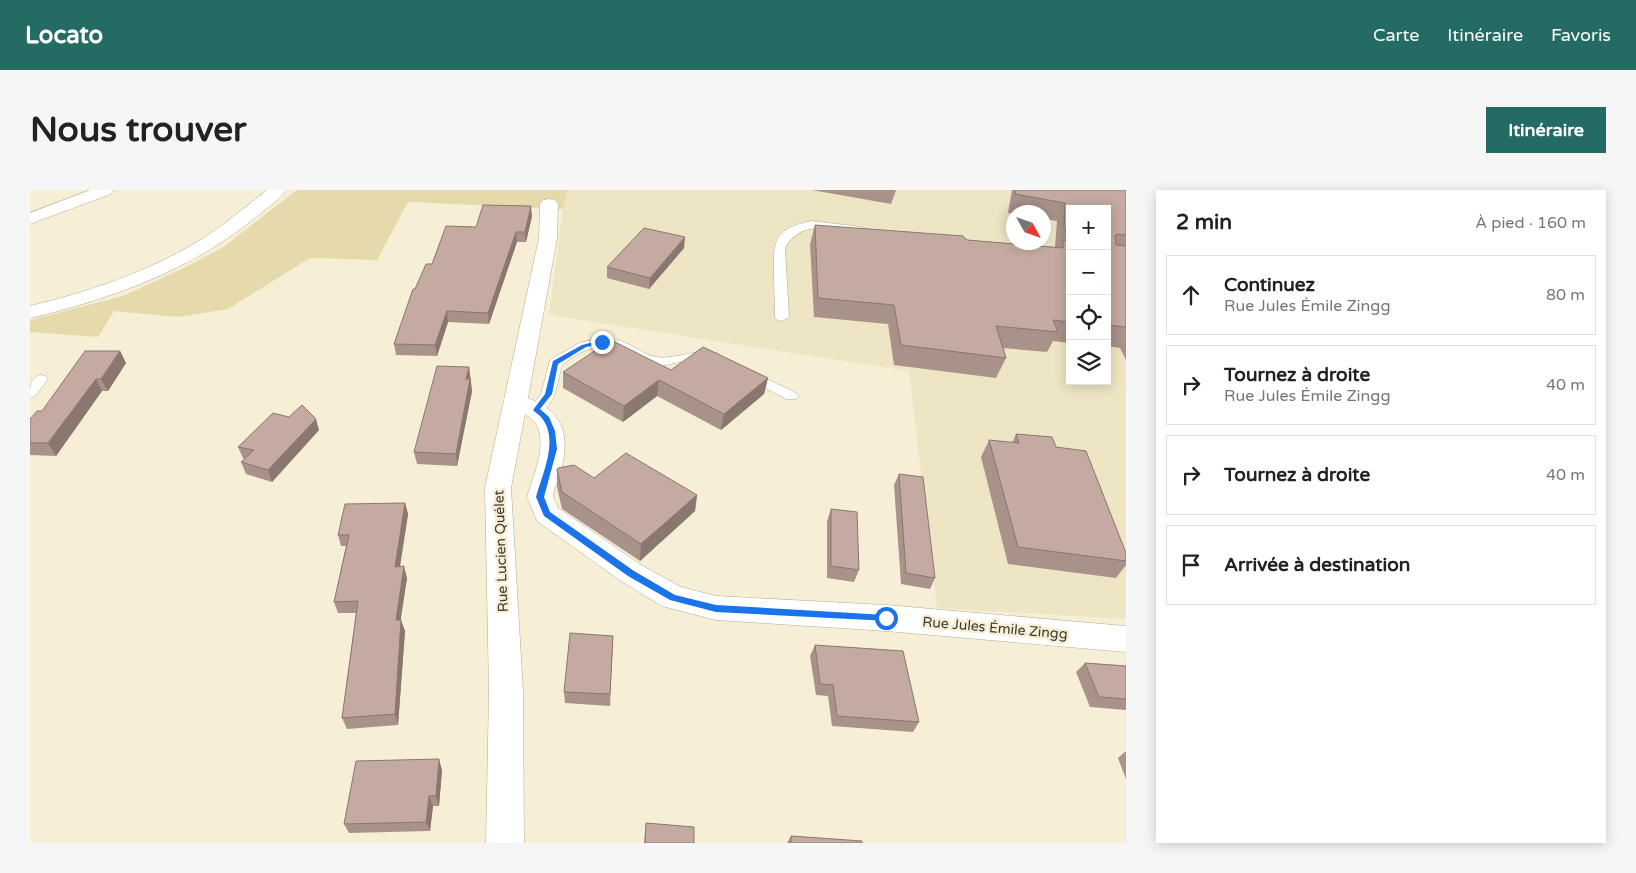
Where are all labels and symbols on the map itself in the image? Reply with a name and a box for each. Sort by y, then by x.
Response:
north arrow [1006,205,1051,250]
route end [591,331,614,354]
street label: Rue Lucien Quélet [490,489,512,612]
route start [875,607,898,630]
street label: Rue Jules Émile Zingg [922,613,1068,643]

